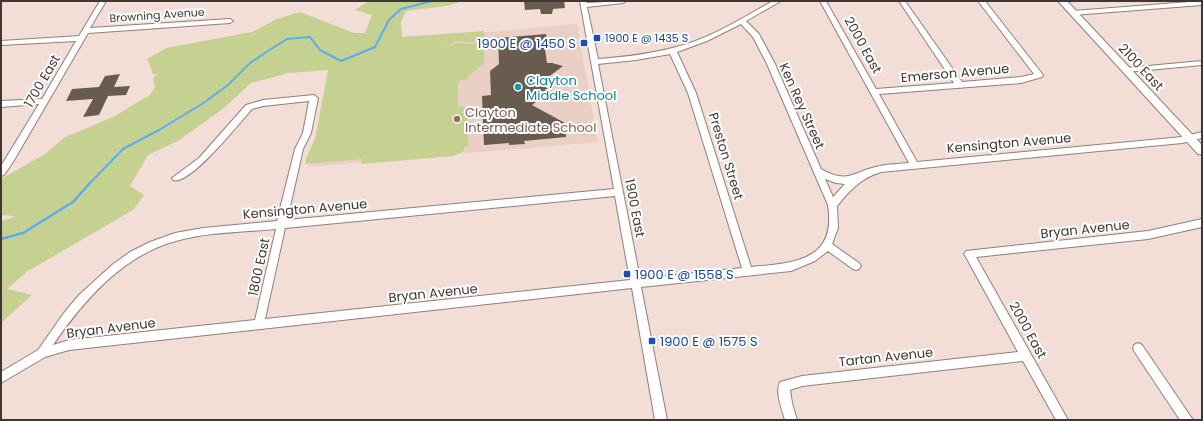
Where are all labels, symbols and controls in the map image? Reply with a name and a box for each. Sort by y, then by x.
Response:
street label: Browning Avenue [109,4,205,26]
street label: 2000 East [840,13,887,77]
place label: 1900 E @ 1435 S [605,30,688,46]
marker: 1900 E @ 1435 S [592,33,602,43]
place label: 1900 E @ 1450 S [477,34,576,53]
marker: 1900 E @ 1450 S [579,38,589,48]
street label: 2100 East [1114,39,1168,95]
street label: 1700 East [19,51,65,111]
street label: Emerson Avenue [900,59,1010,87]
street label: Ken Rey Street [775,60,830,152]
place label: Clayton Middle School [526,71,616,105]
marker: Clayton Middle School [513,82,523,92]
place label: Clayton Intermediate School [465,103,596,137]
street label: Preston Street [704,110,748,202]
marker: Clayton Intermediate School [452,114,462,124]
street label: Kensington Avenue [946,128,1072,158]
street label: 1900 East [620,177,650,239]
street label: Kensington Avenue [242,194,368,224]
street label: Bryan Avenue [1039,215,1131,243]
street label: 1800 East [244,236,274,298]
place label: 1900 E @ 1558 S [635,265,734,284]
marker: 1900 E @ 1558 S [622,269,632,279]
street label: Bryan Avenue [387,279,479,307]
street label: 2000 East [1005,298,1052,362]
street label: Bryan Avenue [65,313,157,343]
place label: 1900 E @ 1575 S [660,332,758,351]
marker: 1900 E @ 1575 S [647,336,657,346]
street label: Tartan Avenue [838,343,934,371]

